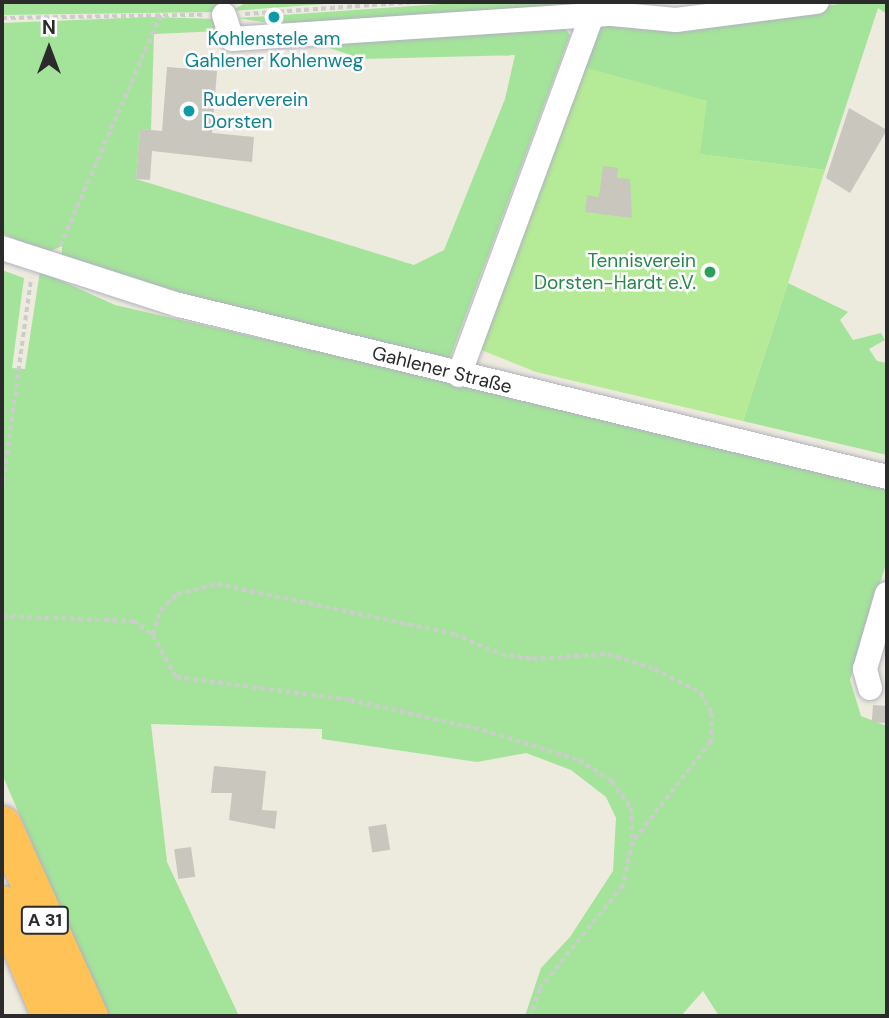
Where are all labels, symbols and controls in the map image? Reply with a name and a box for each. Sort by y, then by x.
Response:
marker: Kohlenstele am Gahlener Kohlenweg [266,9,282,25]
north arrow [14,14,84,84]
text: N [42,15,56,40]
place label: Kohlenstele am Gahlener Kohlenweg [185,28,363,72]
place label: Ruderverein Dorsten [203,89,308,133]
marker: Ruderverein Dorsten [181,103,197,119]
place label: Tennisverein Dorsten-Hardt e.V. [534,250,696,294]
marker: Tennisverein Dorsten-Hardt e.V. [702,264,718,280]
street label: Gahlener Straße [370,342,514,398]
road number: A 31 [20,905,70,934]

